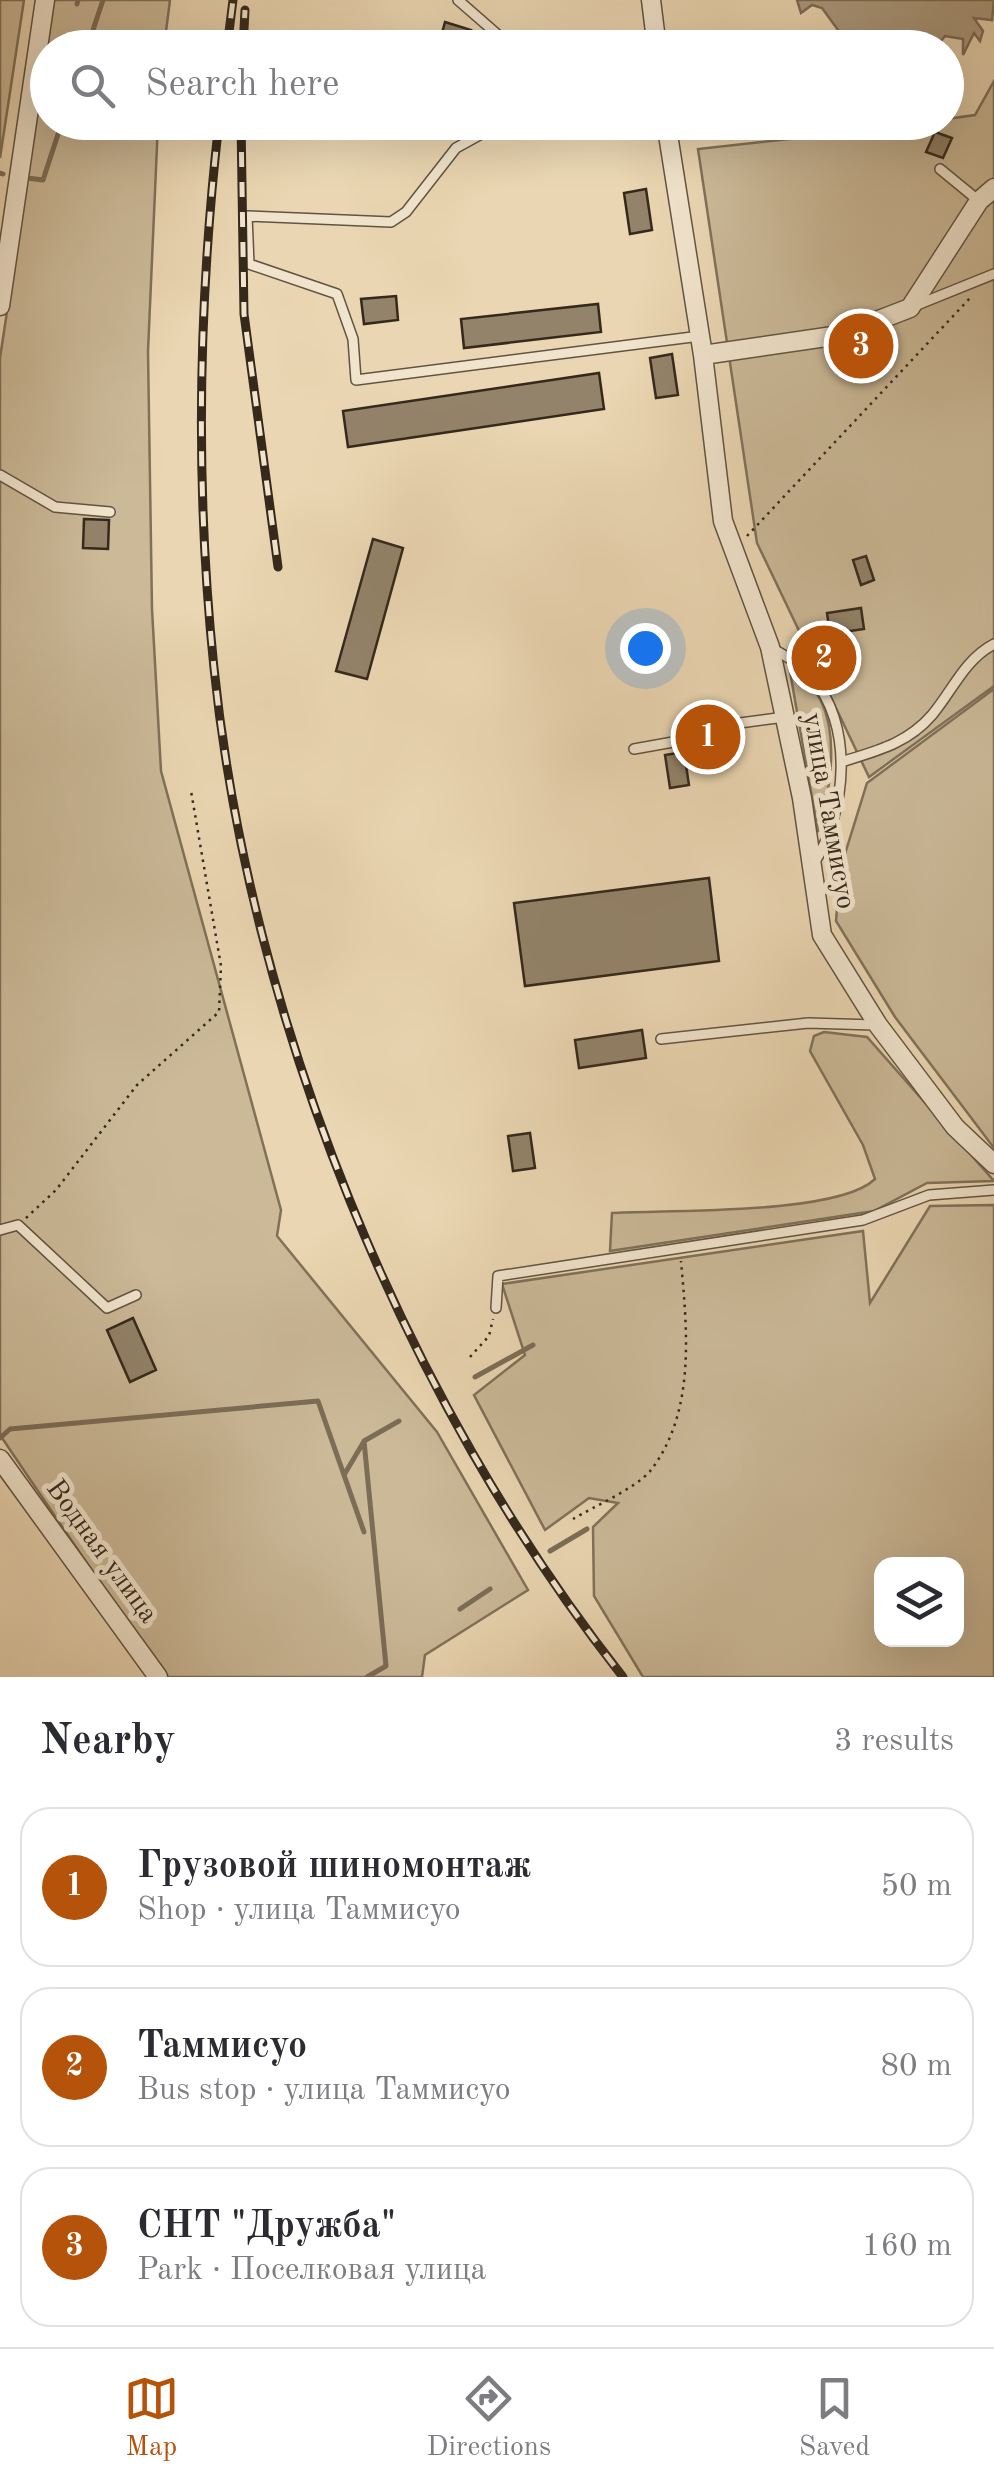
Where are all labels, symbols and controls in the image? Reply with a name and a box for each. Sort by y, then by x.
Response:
search box [30,30,964,140]
icon: search [65,58,120,113]
text: Search here [145,66,340,104]
pin: 3 [828,308,894,384]
pin: 2 [792,620,856,696]
your location [620,623,671,674]
pin: 1 [676,700,740,774]
street label: улица Таммисуо [797,711,859,911]
street label: Водная улица [40,1475,162,1629]
map controls [874,1557,964,1647]
button: layers [874,1557,964,1647]
text: Nearby [40,1721,176,1763]
text: 3 results [834,1726,954,1758]
text: Грузовой шиномонтаж [137,1848,531,1886]
text: 1 [65,1871,84,1903]
text: 50 m [881,1871,952,1903]
text: Shop · улица Таммисуо [137,1895,461,1927]
text: Таммисуо [137,2028,307,2066]
text: 2 [65,2051,84,2083]
text: 80 m [881,2051,952,2083]
text: Bus stop · улица Таммисуо [137,2075,511,2107]
text: СНТ "Дружба" [137,2208,396,2246]
text: 3 [65,2231,84,2263]
text: 160 m [862,2231,952,2263]
text: Park · Поселковая улица [137,2255,486,2287]
tab: Map [124,2371,179,2466]
tab: Directions [427,2371,551,2466]
tab: Saved [799,2371,870,2466]

